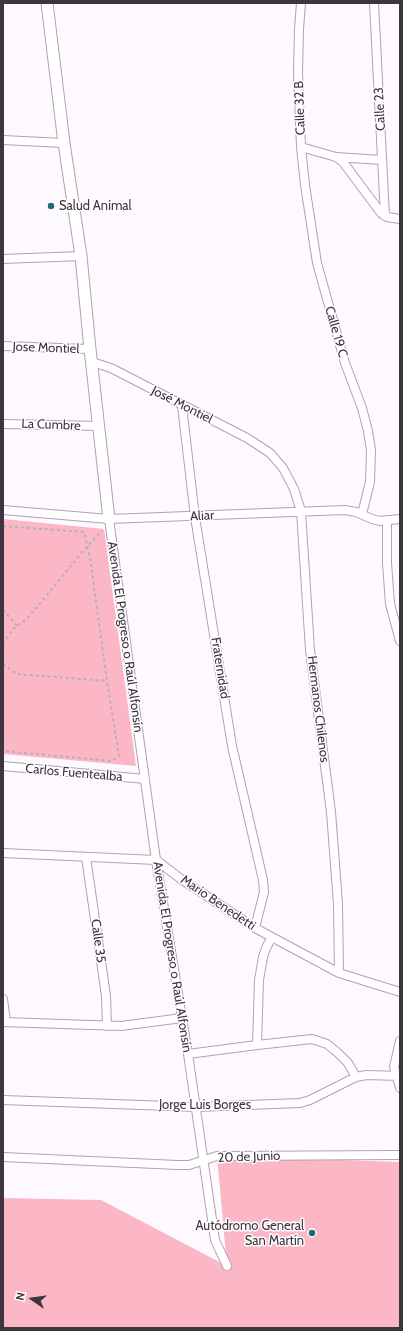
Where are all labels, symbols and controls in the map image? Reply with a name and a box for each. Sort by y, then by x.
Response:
street label: Calle 32 B [291,81,309,135]
street label: Calle 23 [371,87,389,131]
place label: Salud Animal [59,198,132,214]
marker: Salud Animal [46,201,56,211]
street label: Calle 19 C [321,305,351,359]
street label: Jose Montiel [12,339,80,357]
street label: José Montiel [149,383,215,427]
street label: La Cumbre [21,416,81,434]
street label: Aliar [190,508,214,524]
street label: Avenida El Progreso o Raúl Alfonsín [104,540,146,734]
street label: Fraternidad [207,636,233,700]
street label: Hermanos Chilenos [304,655,332,763]
street label: Carlos Fuentealba [25,761,123,785]
street label: Avenida El Progreso o Raúl Alfonsín [149,861,195,1053]
street label: Mario Benedetti [177,872,259,934]
street label: Calle 35 [87,918,109,964]
street label: Jorge Luis Borges [159,1097,251,1113]
street label: 20 de Junio [217,1148,281,1166]
place label: Autódromo General San Martín [196,1218,304,1249]
marker: Autódromo General San Martín [307,1228,317,1238]
north arrow [12,1279,52,1319]
text: N [13,1291,28,1302]

